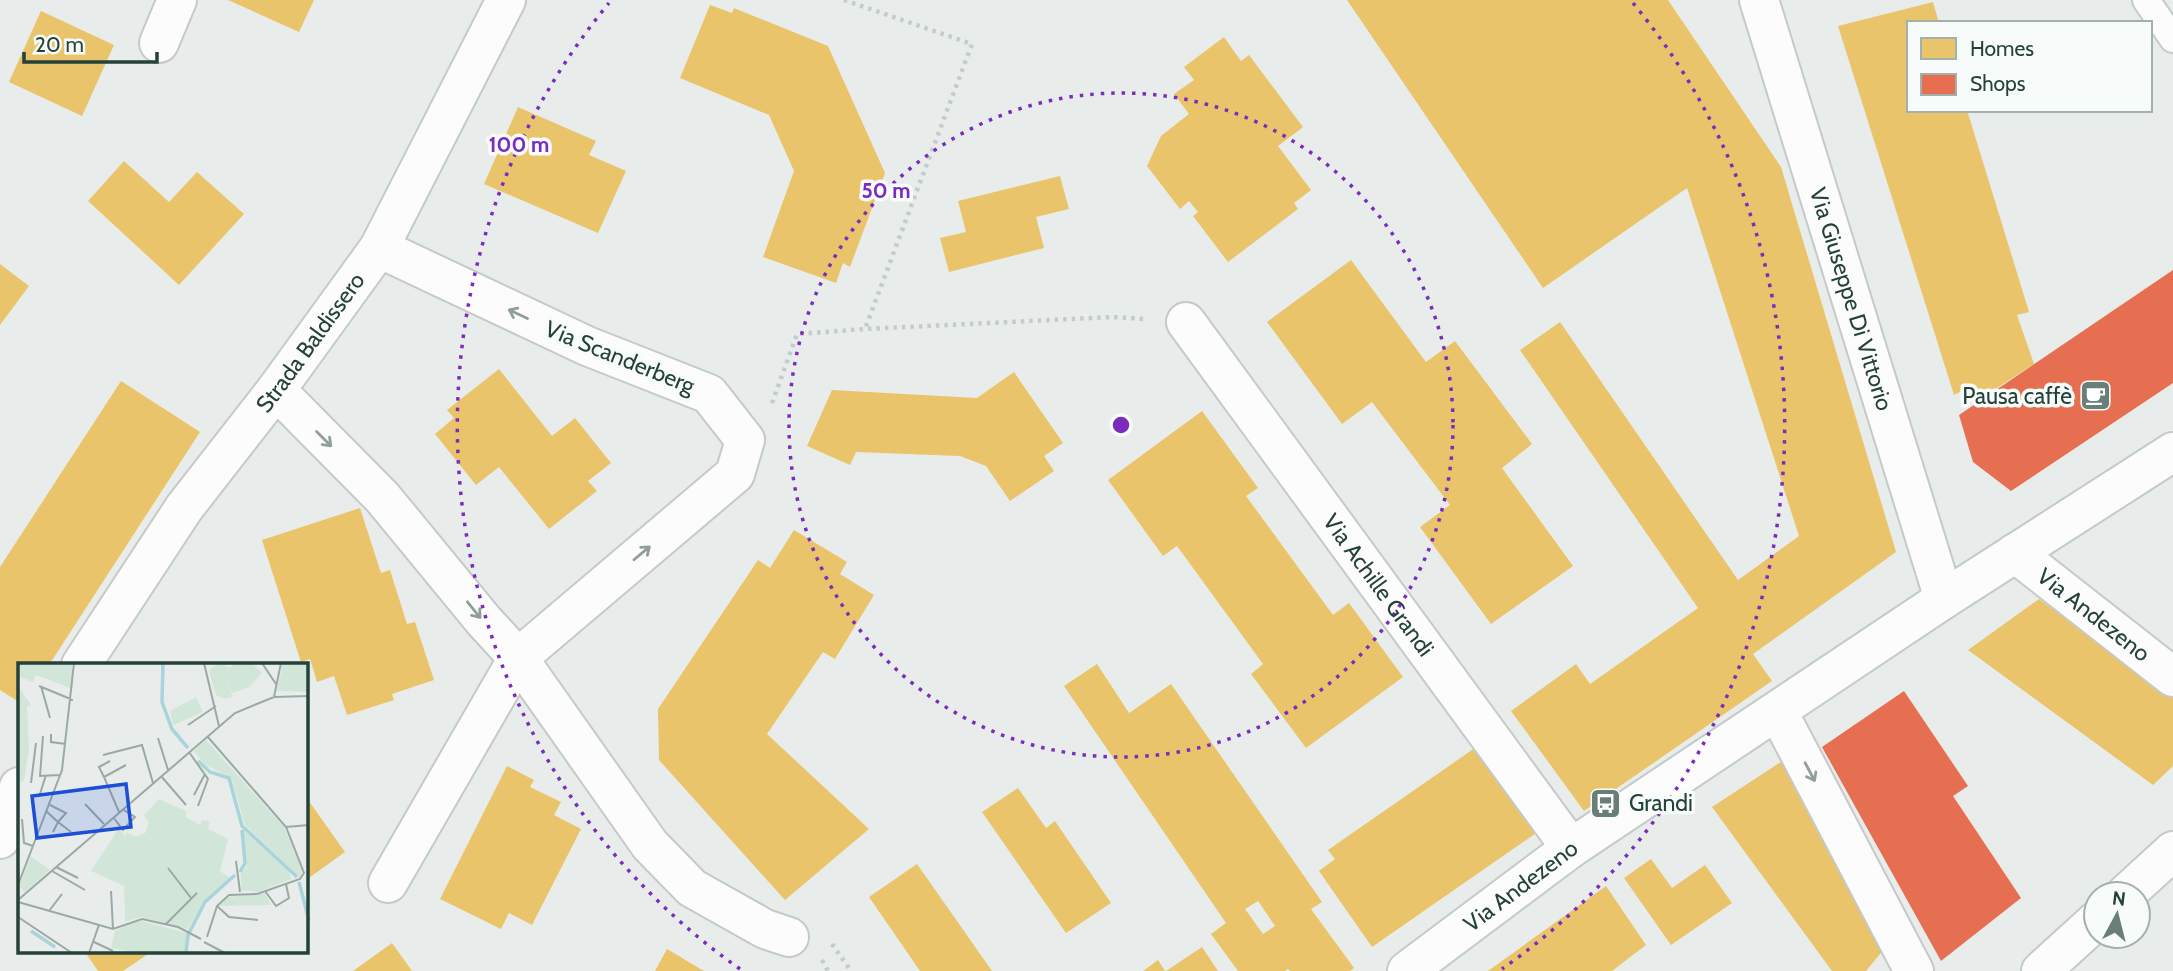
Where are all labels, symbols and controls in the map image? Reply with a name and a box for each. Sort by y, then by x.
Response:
scale bar [24,21,158,65]
legend [1907,21,2152,112]
text: 20 m [35,32,84,57]
text: Homes [1970,36,2034,61]
text: Shops [1970,71,2026,96]
text: 100 m [489,132,549,157]
text: 50 m [861,178,911,203]
street label: Via Giuseppe Di Vittorio [1804,184,1899,414]
street label: Strada Baldissero [250,267,371,418]
one-way arrow [508,306,529,320]
street label: Via Scanderberg [541,314,699,400]
cafe icon: Pausa caffè [2078,379,2112,413]
place label: Pausa caffè [1962,382,2072,410]
centre of rings [1109,413,1133,437]
one-way arrow [316,430,333,447]
street label: Via Achille Grandi [1317,508,1440,662]
one-way arrow [632,545,650,561]
street label: Via Andezeno [2032,562,2156,668]
one-way arrow [466,600,482,618]
inset map [18,663,308,954]
one-way arrow [1804,761,1817,782]
bus stop icon: Grandi [1589,786,1623,820]
place label: Grandi [1629,789,1693,817]
street label: Via Andezeno [1458,834,1583,938]
north arrow [2082,880,2152,950]
text: N [2111,886,2127,911]

